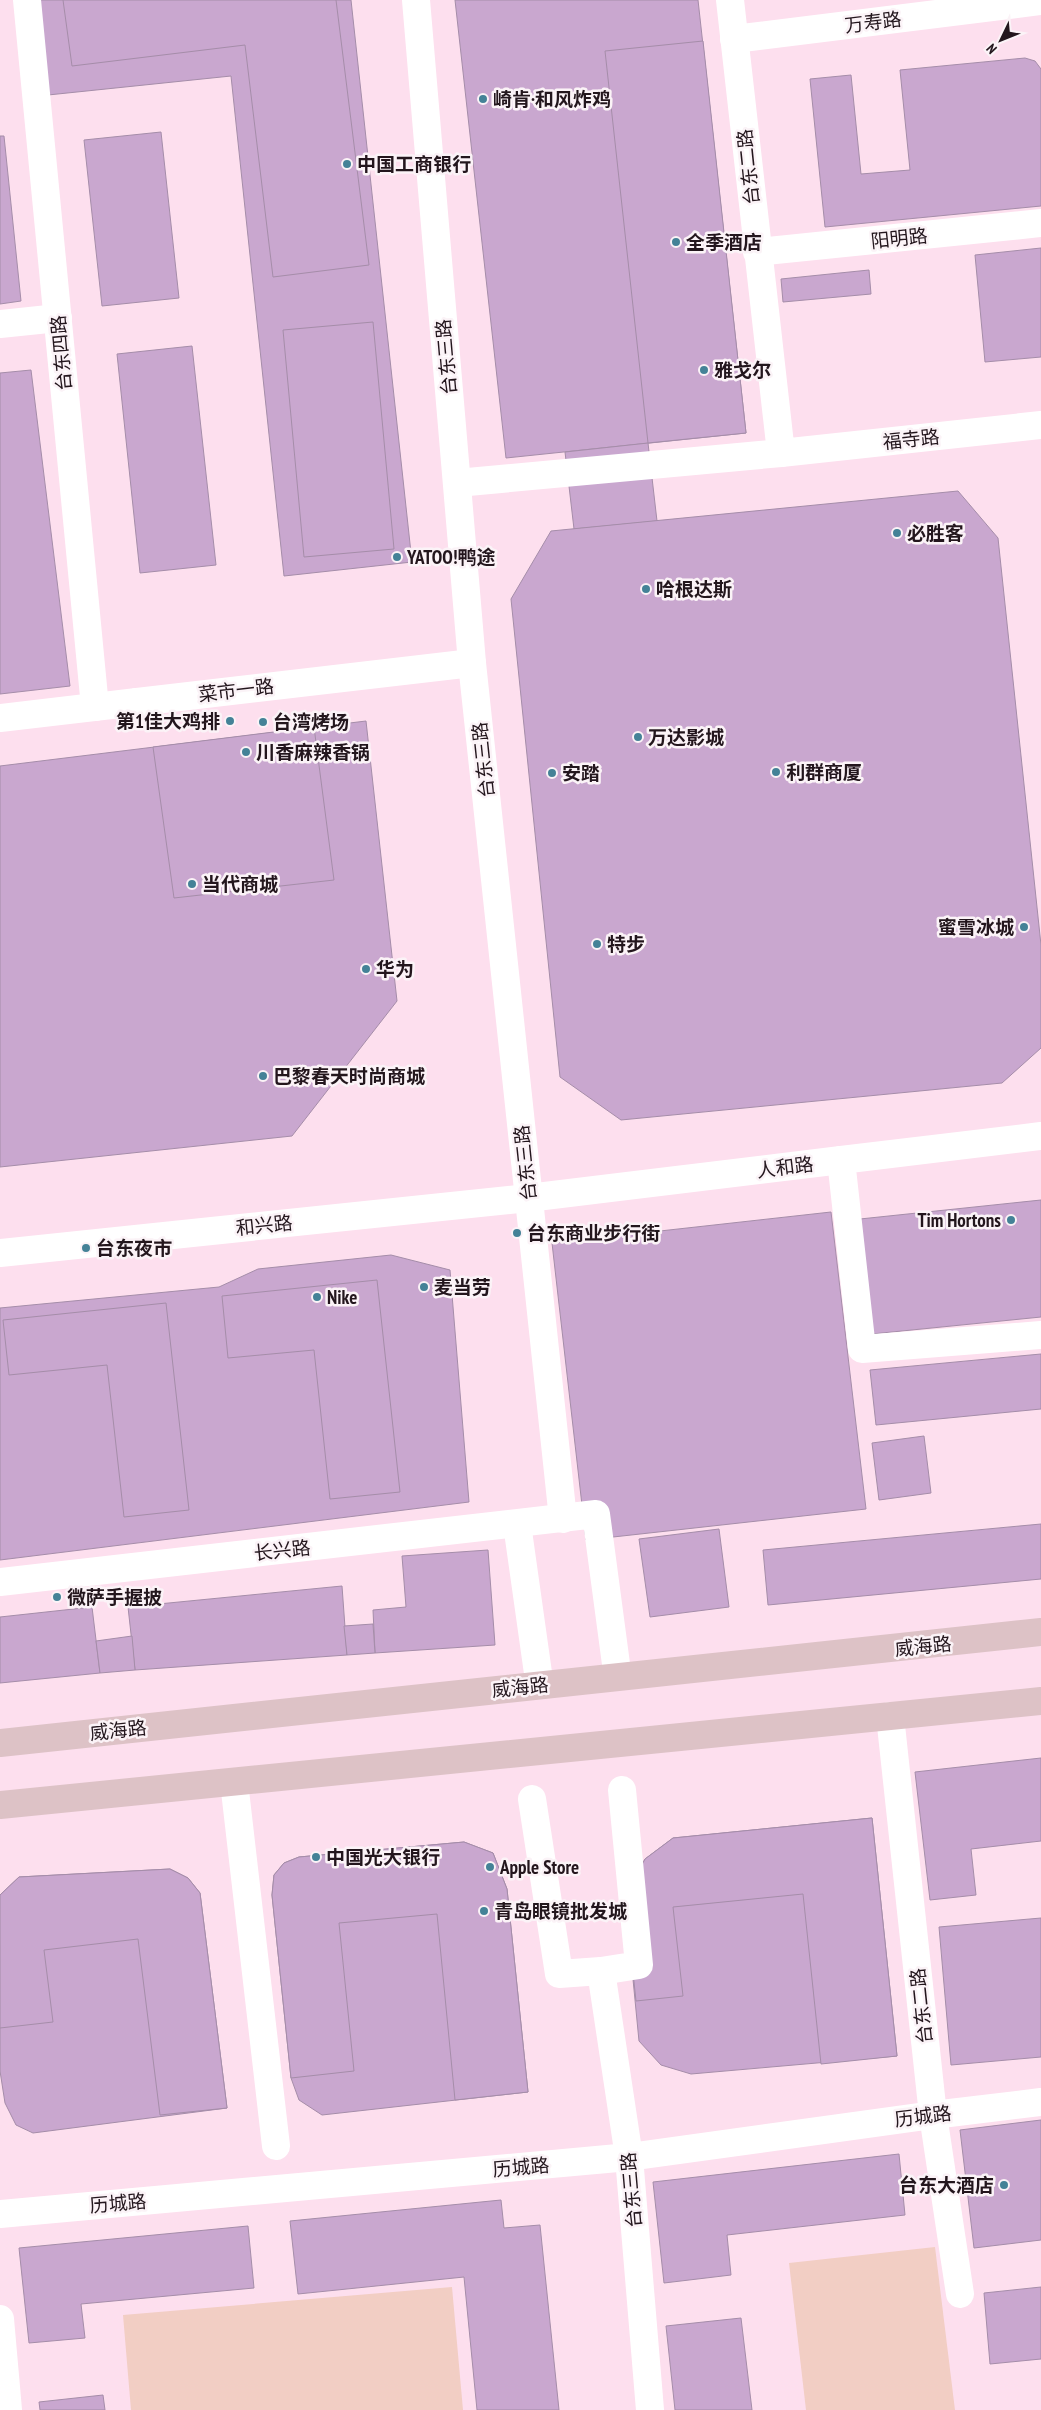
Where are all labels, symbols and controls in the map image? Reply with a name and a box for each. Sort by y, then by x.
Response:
street label: 万寿路 [843,7,903,37]
north arrow [976,15,1026,65]
text: N [982,40,1001,58]
place label: 崎肯·和风炸鸡 [493,87,611,111]
marker: 崎肯·和风炸鸡 [477,93,489,105]
street label: 台东二路 [732,128,764,206]
place label: 中国工商银行 [357,152,471,176]
marker: 中国工商银行 [341,158,353,170]
street label: 阳明路 [869,223,929,253]
place label: 全季酒店 [686,230,762,254]
marker: 全季酒店 [670,236,682,248]
street label: 台东四路 [46,314,76,392]
street label: 台东三路 [431,318,461,396]
place label: 雅戈尔 [714,358,771,382]
marker: 雅戈尔 [698,364,710,376]
street label: 福寺路 [881,424,941,454]
place label: 必胜客 [907,521,964,545]
marker: 必胜客 [891,527,903,539]
place label: YATOO!鸭途 [406,545,495,569]
marker: YATOO!鸭途 [391,551,403,563]
place label: 哈根达斯 [656,577,732,601]
marker: 哈根达斯 [640,583,652,595]
street label: 菜市一路 [197,673,275,707]
place label: 第1佳大鸡排 [116,709,220,733]
place label: 台湾烤场 [273,710,349,734]
marker: 第1佳大鸡排 [224,715,236,727]
marker: 台湾烤场 [257,716,269,728]
street label: 台东三路 [467,721,499,799]
place label: 万达影城 [648,725,724,749]
marker: 万达影城 [632,731,644,743]
place label: 川香麻辣香锅 [256,740,370,764]
marker: 川香麻辣香锅 [240,746,252,758]
place label: 利群商厦 [786,760,862,784]
place label: 安踏 [562,761,600,785]
marker: 利群商厦 [770,766,782,778]
marker: 安踏 [546,767,558,779]
place label: 当代商城 [202,872,278,896]
marker: 当代商城 [186,878,198,890]
place label: 蜜雪冰城 [938,915,1014,939]
marker: 蜜雪冰城 [1018,921,1030,933]
place label: 特步 [607,932,645,956]
marker: 特步 [591,938,603,950]
place label: 华为 [376,957,414,981]
marker: 华为 [360,963,372,975]
place label: 巴黎春天时尚商城 [273,1064,425,1088]
marker: 巴黎春天时尚商城 [257,1070,269,1082]
street label: 台东三路 [509,1124,541,1202]
street label: 人和路 [755,1152,815,1182]
place label: Tim Hortons [917,1208,1001,1232]
street label: 和兴路 [234,1210,294,1240]
marker: Tim Hortons [1005,1214,1017,1226]
place label: 台东商业步行街 [527,1221,660,1245]
marker: 台东商业步行街 [511,1227,523,1239]
place label: 台东夜市 [96,1236,172,1260]
marker: 台东夜市 [80,1242,92,1254]
place label: 麦当劳 [434,1275,491,1299]
marker: 麦当劳 [418,1281,430,1293]
place label: Nike [327,1285,357,1309]
marker: Nike [311,1291,323,1303]
street label: 长兴路 [252,1535,312,1565]
place label: 微萨手握披 [67,1585,162,1609]
marker: 微萨手握披 [51,1591,63,1603]
street label: 威海路 [893,1631,953,1661]
street label: 威海路 [490,1672,550,1702]
street label: 威海路 [88,1715,148,1745]
place label: 中国光大银行 [326,1845,440,1869]
marker: 中国光大银行 [310,1851,322,1863]
place label: Apple Store [499,1855,579,1879]
marker: Apple Store [484,1861,496,1873]
place label: 青岛眼镜批发城 [494,1899,627,1923]
marker: 青岛眼镜批发城 [478,1905,490,1917]
street label: 台东二路 [905,1967,937,2045]
street label: 历城路 [893,2101,953,2131]
street label: 台东三路 [616,2151,646,2229]
street label: 历城路 [492,2153,550,2181]
place label: 台东大酒店 [899,2173,994,2197]
marker: 台东大酒店 [998,2179,1010,2191]
street label: 历城路 [89,2189,147,2217]

